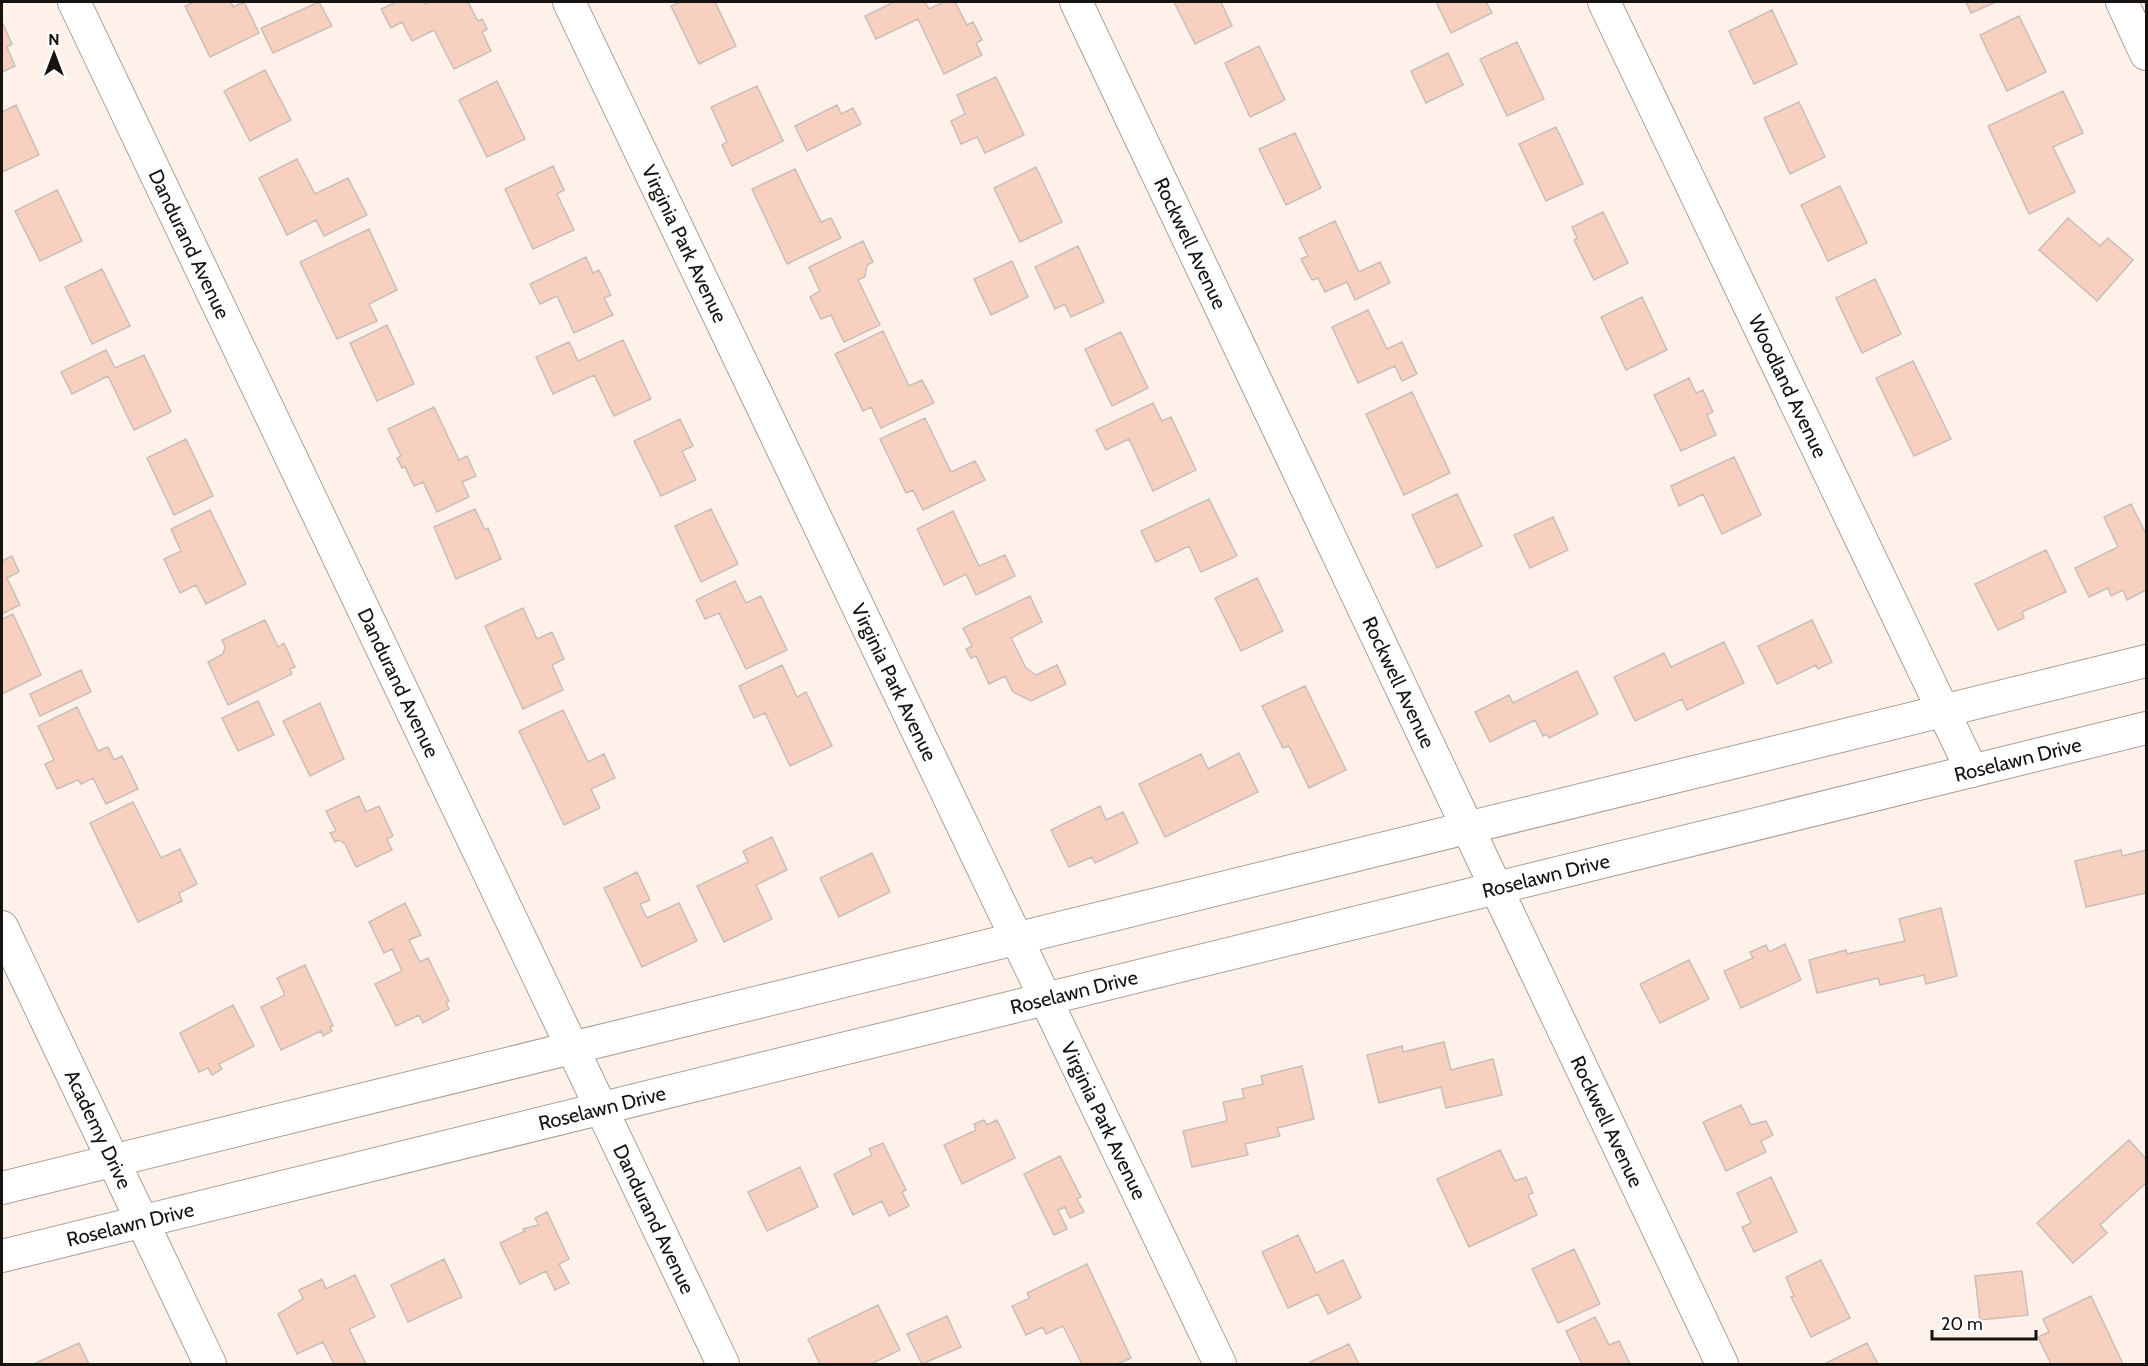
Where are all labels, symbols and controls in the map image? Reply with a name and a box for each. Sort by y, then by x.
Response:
north arrow [24,24,84,84]
text: N [48,30,60,49]
street label: Virginia Park Avenue [637,161,732,326]
street label: Dandurand Avenue [143,165,235,323]
street label: Rockwell Avenue [1149,174,1232,313]
street label: Woodland Avenue [1743,311,1832,462]
street label: Virginia Park Avenue [846,600,942,765]
street label: Dandurand Avenue [352,604,444,761]
street label: Rockwell Avenue [1357,613,1440,752]
street label: Roselawn Drive [1952,732,2084,787]
street label: Roselawn Drive [1480,849,1612,903]
street label: Roselawn Drive [1008,965,1140,1019]
street label: Virginia Park Avenue [1056,1038,1152,1203]
street label: Rockwell Avenue [1566,1052,1648,1191]
street label: Academy Drive [60,1066,137,1193]
street label: Roselawn Drive [536,1081,668,1135]
street label: Dandurand Avenue [608,1140,700,1298]
street label: Roselawn Drive [64,1197,196,1252]
scale bar [1932,1303,2036,1341]
text: 20 m [1941,1313,1983,1335]

